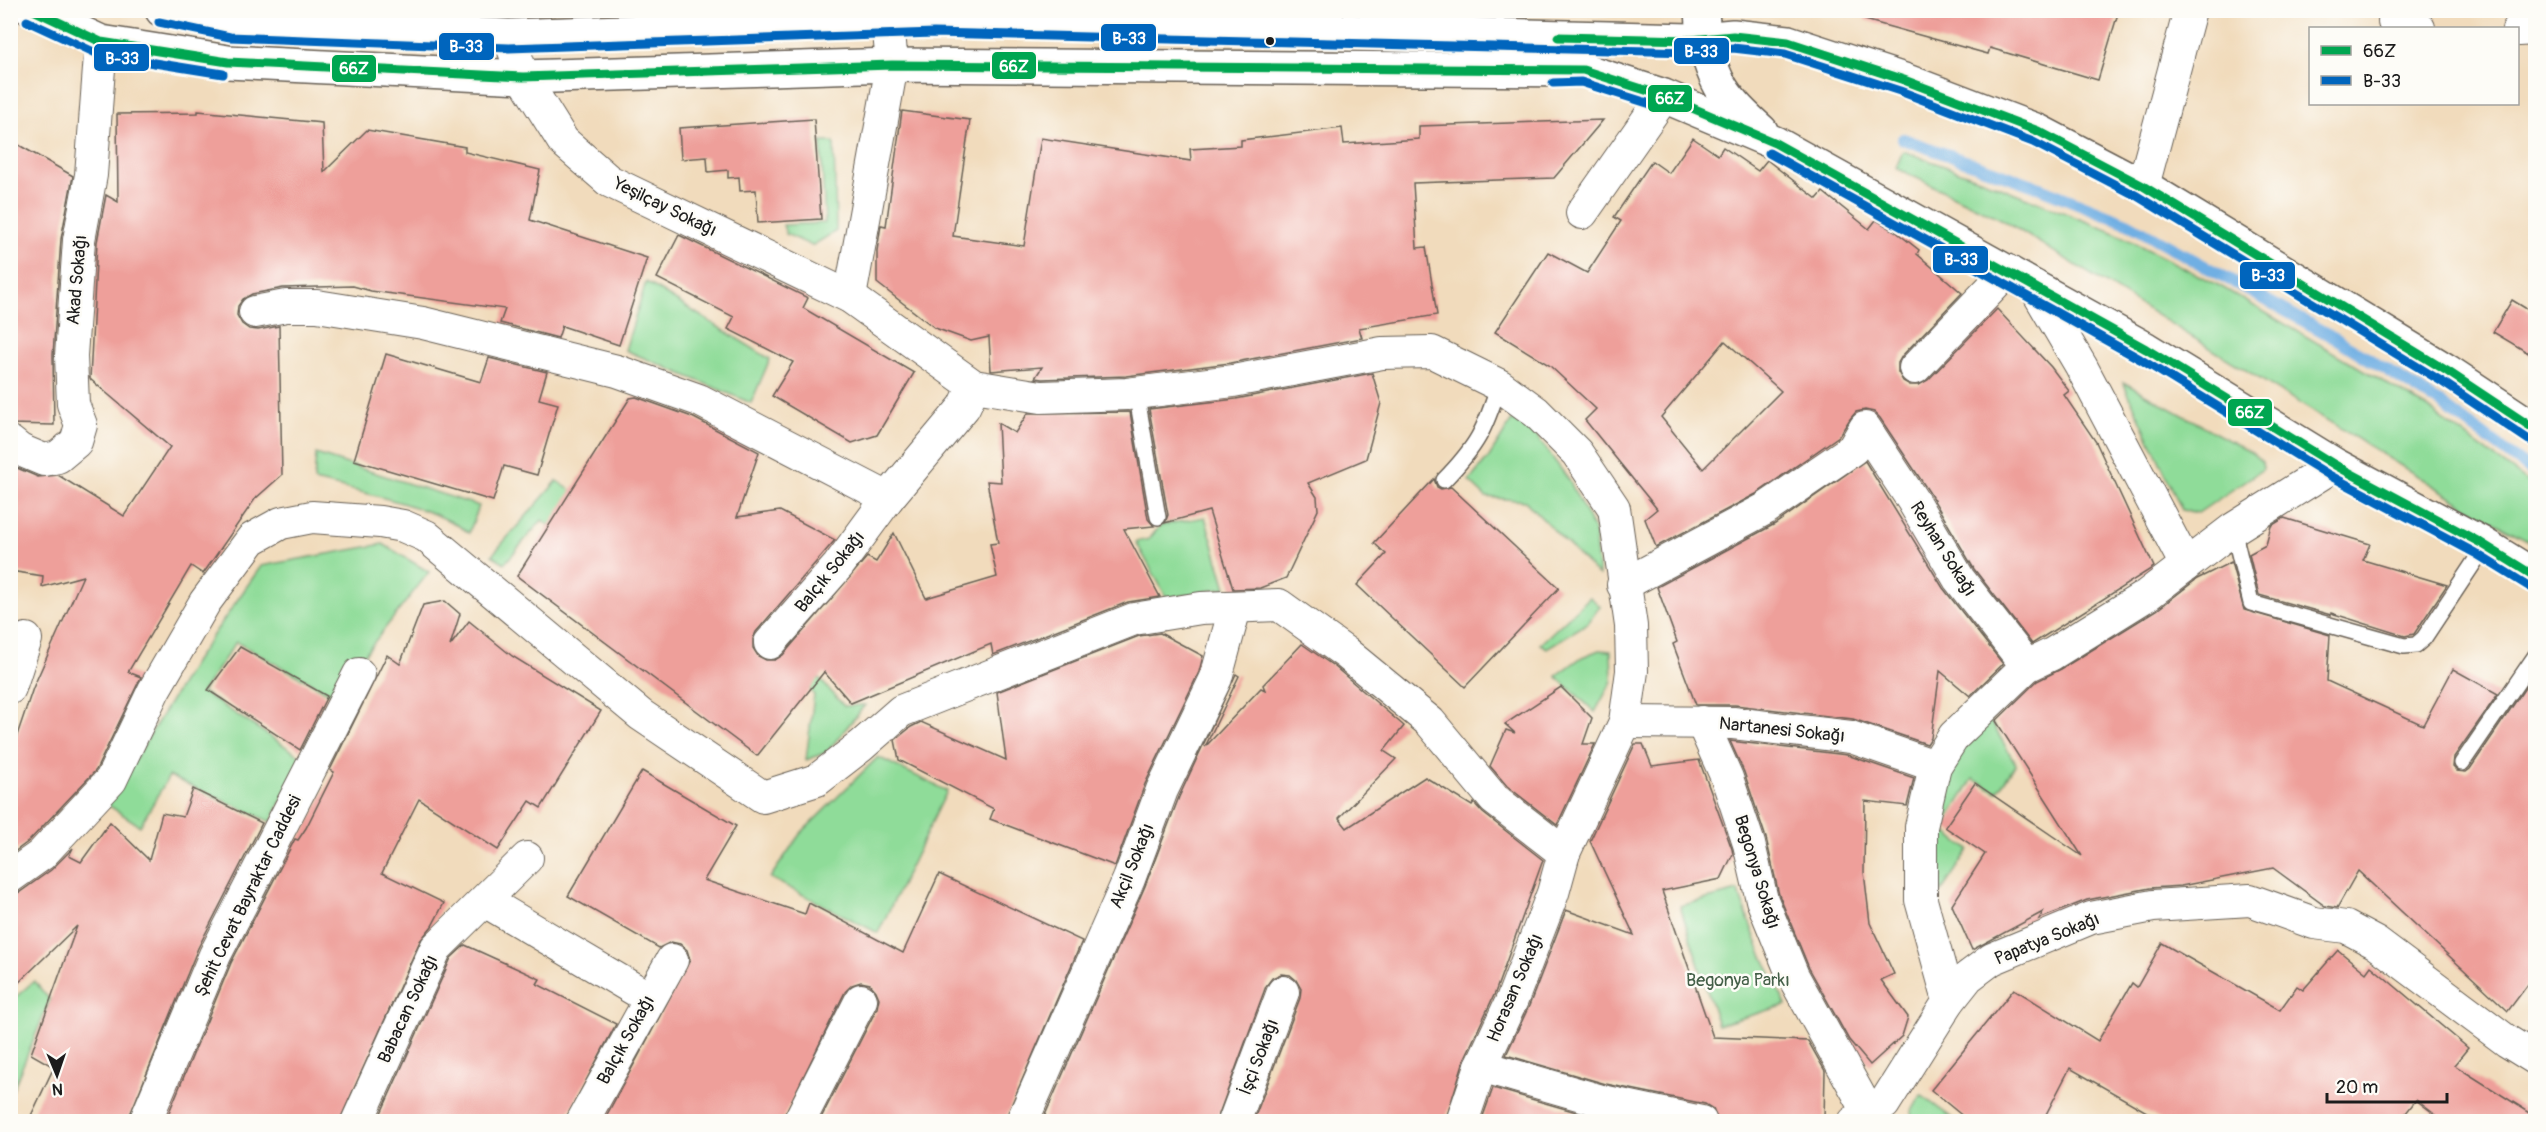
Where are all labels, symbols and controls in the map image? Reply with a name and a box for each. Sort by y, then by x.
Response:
line badge: B-33 [1100,23,1157,52]
legend [2309,27,2519,105]
text: B-33 [1112,29,1146,49]
line badge: B-33 [438,32,495,61]
unlabelled marker [1264,35,1276,47]
text: B-33 [449,37,483,57]
line badge: B-33 [1673,37,1730,65]
text: 66Z [2363,40,2396,63]
text: B-33 [1684,42,1718,62]
line badge: B-33 [93,43,150,72]
text: B-33 [105,49,139,69]
line badge: 66Z [991,51,1037,80]
line badge: 66Z [331,54,377,83]
text: 66Z [999,57,1029,77]
text: 66Z [339,59,369,79]
text: B-33 [2363,70,2401,93]
line badge: 66Z [1647,84,1693,113]
text: 66Z [1655,89,1685,109]
street label: Yeşilçay Sokağı [609,172,721,242]
street label: Akad Sokağı [62,234,92,326]
line badge: B-33 [1932,245,1989,274]
text: B-33 [1944,250,1978,270]
line badge: B-33 [2239,261,2296,290]
text: B-33 [2251,266,2285,286]
line badge: 66Z [2227,398,2273,427]
text: 66Z [2235,403,2265,423]
street label: Reyhan Sokağı [1905,497,1981,601]
street label: Balçık Sokağı [790,526,870,618]
street label: Nartanesi Sokağı [1718,712,1846,748]
street label: Şehit Cevat Bayraktar Caddesi [189,791,307,1001]
street label: Begonya Sokağı [1729,812,1785,932]
street label: Akçil Sokağı [1104,820,1160,912]
street label: Papatya Sokağı [1991,907,2103,971]
street label: Horasan Sokağı [1482,930,1548,1046]
street label: Babacan Sokağı [373,951,443,1067]
park label: Begonya Parkı [1686,969,1790,992]
street label: Balçık Sokağı [592,991,660,1089]
street label: İşçi Sokağı [1234,1016,1284,1098]
north arrow [27,1045,87,1105]
scale bar [2327,1066,2447,1104]
text: 20 m [2336,1076,2378,1099]
text: N [52,1079,63,1099]

